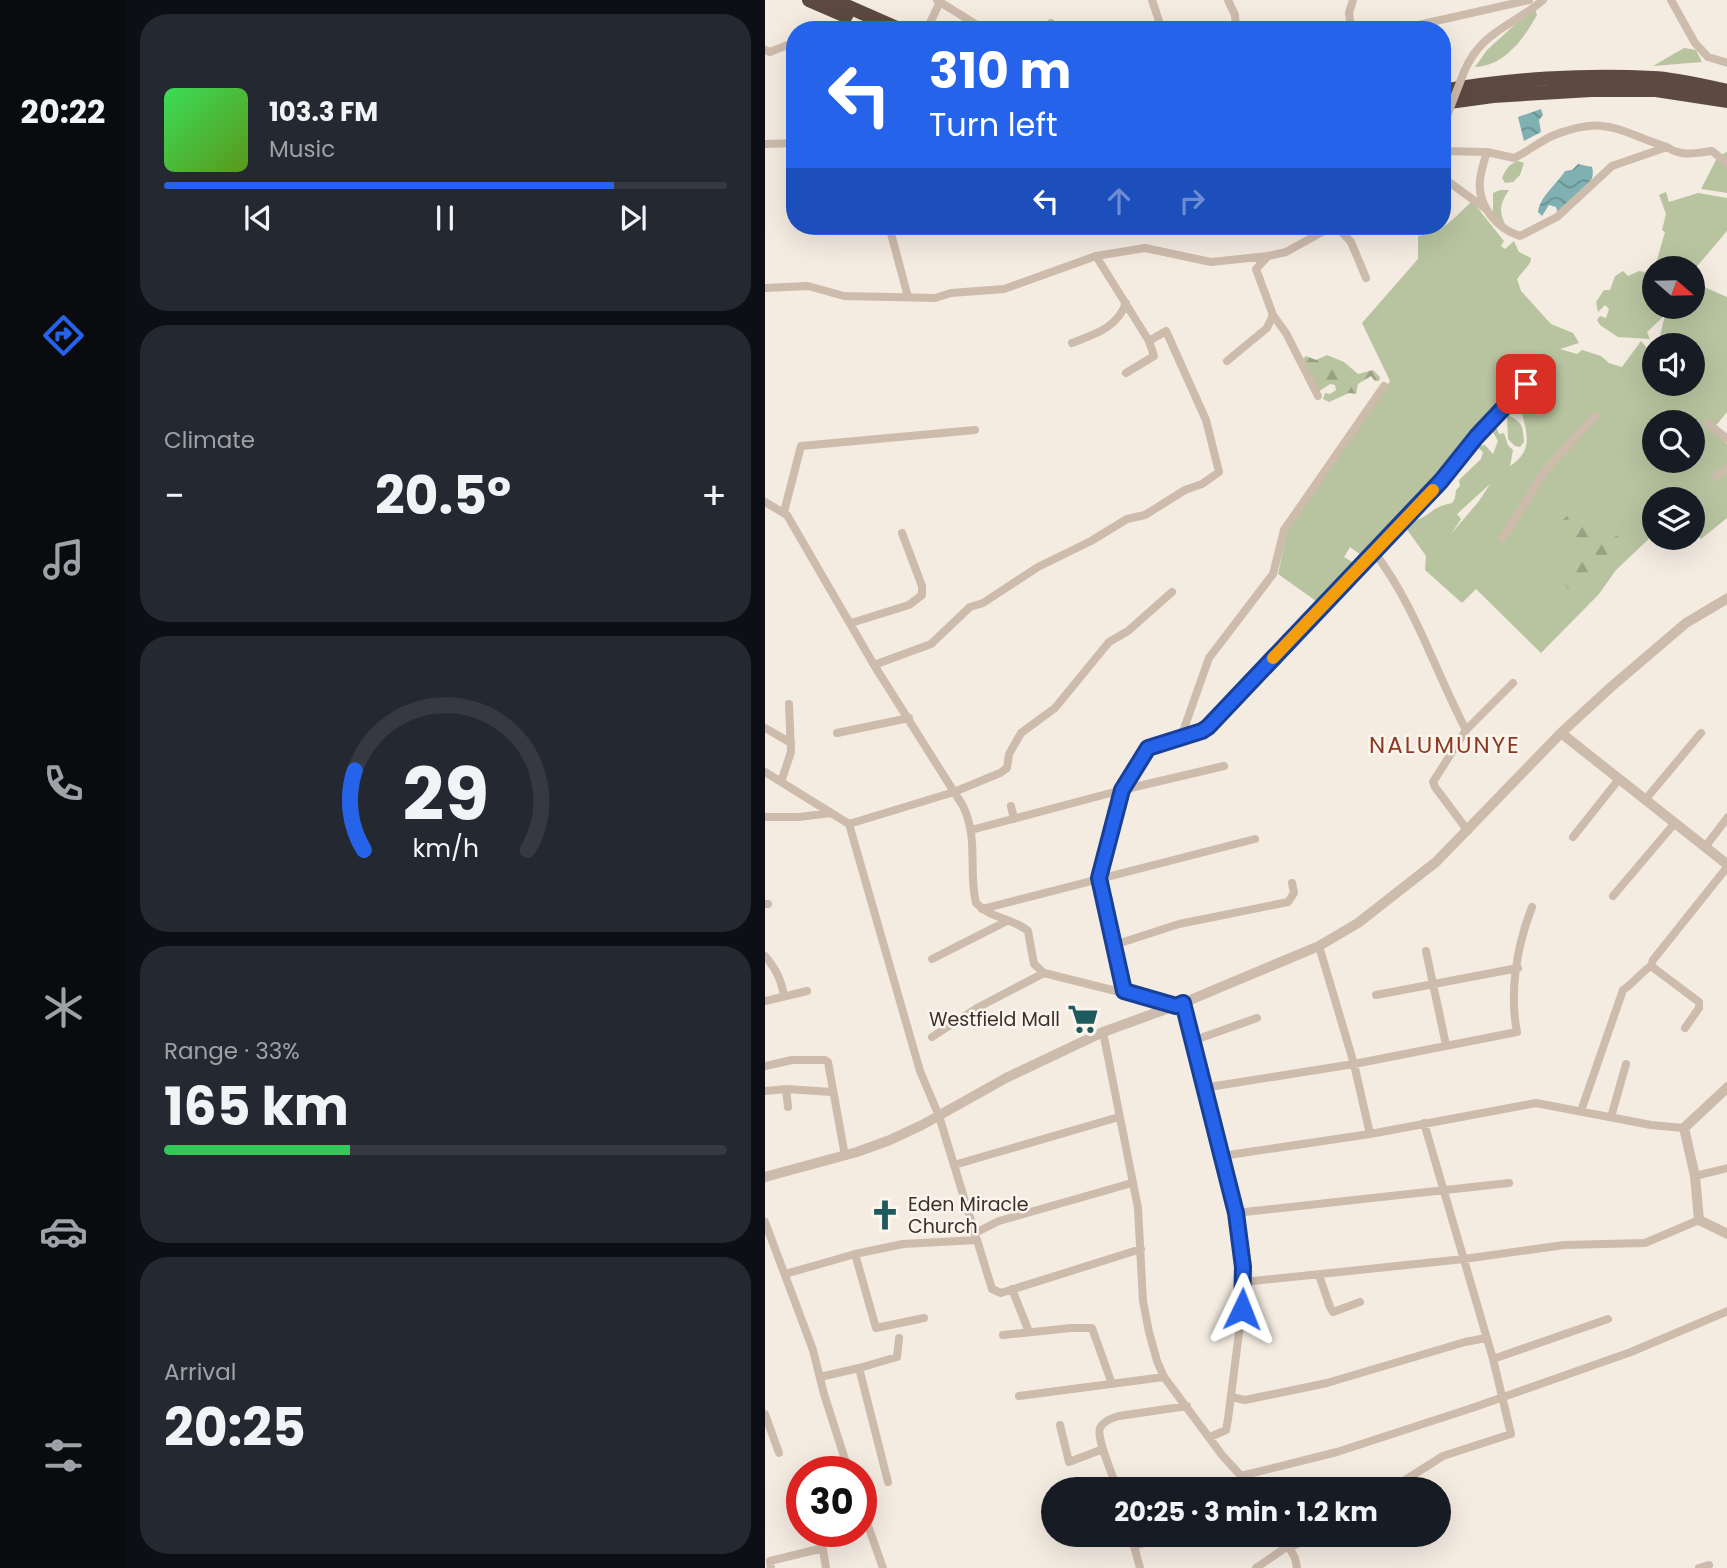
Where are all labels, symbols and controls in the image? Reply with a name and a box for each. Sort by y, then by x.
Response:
text: 310 m [929,37,1071,105]
icon: left [814,49,905,140]
text: 20:22 [21,89,105,134]
text: 103.3 FM [269,94,378,130]
text: Turn left [929,102,1058,147]
text: Music [269,133,335,165]
icon: left [1027,182,1065,220]
icon: ahead [1100,182,1138,220]
icon: right [1173,182,1211,220]
icon: previous [239,199,277,237]
icon: pause [426,199,464,237]
icon: next [614,199,652,237]
north arrow [1642,256,1705,318]
map controls [1642,256,1705,550]
icon: directions [39,311,88,360]
button: sound [1642,333,1705,396]
pin [1496,354,1556,414]
icon: arrive [1507,365,1545,403]
button: search [1642,410,1705,473]
text: Climate [164,424,255,456]
text: 20.5° [375,459,511,532]
text: − [164,469,185,522]
text: + [701,469,727,522]
button: layers [1642,487,1705,550]
icon: music [39,535,88,584]
district label: NALUMUNYE [1369,729,1521,761]
text: 29 [402,744,489,845]
icon: phone [39,759,88,808]
text: km/h [412,831,479,866]
icon: climate [39,983,88,1032]
supermarket icon: Westfield Mall [1066,1002,1100,1036]
place label: Westfield Mall [929,1006,1060,1033]
text: Range · 33% [164,1035,300,1067]
text: 165 km [164,1070,349,1143]
place label: Eden Miracle Church [908,1191,1029,1240]
church icon: Eden Miracle Church [868,1198,902,1232]
icon: car [39,1207,88,1256]
position arrow [1205,1272,1279,1346]
text: Arrival [164,1356,236,1388]
text: 20:25 [164,1391,306,1464]
icon: filters [39,1431,88,1480]
speed limit sign: 30 [786,1456,877,1547]
text: 20:25 · 3 min · 1.2 km [1114,1494,1378,1530]

